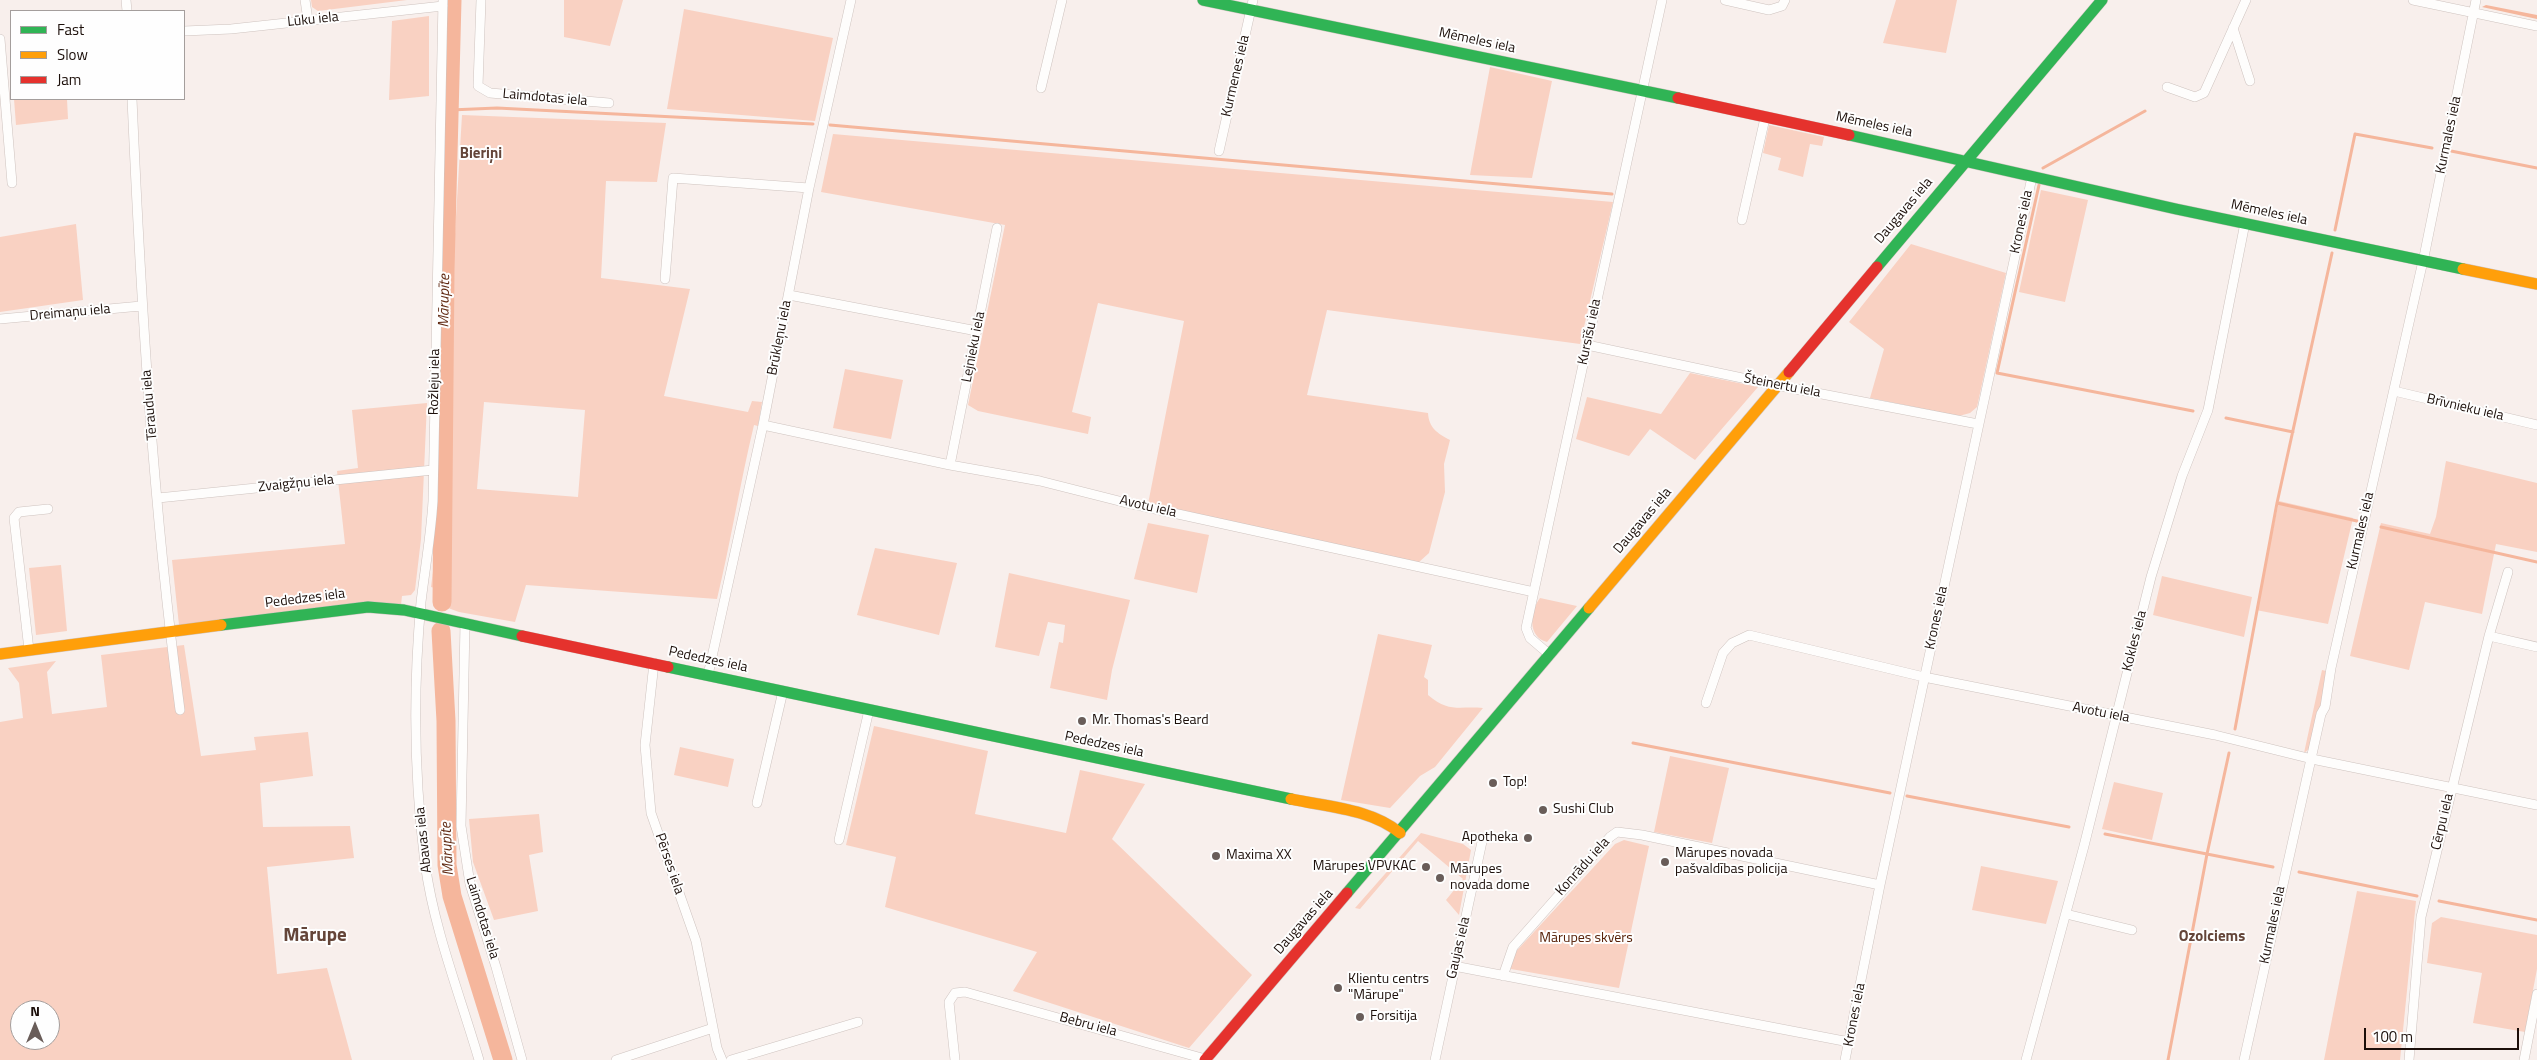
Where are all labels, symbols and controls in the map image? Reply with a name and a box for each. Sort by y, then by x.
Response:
street label: Lūku iela [286,9,340,31]
legend [10,10,185,100]
text: Fast [57,18,84,41]
street label: Mēmeles iela [1437,25,1517,57]
street label: Kurmenes iela [1218,33,1254,119]
text: Slow [57,43,88,66]
text: Jam [57,68,81,91]
street label: Laimdotas iela [502,86,588,110]
street label: Kurmales iela [2433,95,2465,175]
street label: Mēmeles iela [1834,109,1914,141]
district label: Bieriņi [460,145,502,163]
street label: Daugavas iela [1871,174,1937,248]
street label: Krones iela [2007,189,2037,255]
street label: Mēmeles iela [2229,197,2309,229]
water label: Mārupīte [436,274,454,328]
street label: Kursīšu iela [1575,297,1605,367]
street label: Brūkleņu iela [764,299,796,377]
street label: Dreimaņu iela [29,301,111,325]
street label: Lejnieku iela [959,310,989,384]
street label: Rožleju iela [426,349,444,415]
street label: Tēraudu iela [139,369,161,441]
street label: Šteinertu iela [1742,370,1822,402]
street label: Brīvnieku iela [2425,391,2505,425]
street label: Zvaigžņu iela [257,472,335,496]
street label: Daugavas iela [1610,484,1676,558]
street label: Kurmales iela [2344,491,2378,571]
street label: Avotu iela [1118,492,1178,522]
street label: Krones iela [1922,585,1952,651]
street label: Pededzes iela [264,586,346,612]
street label: Kokles iela [2119,609,2151,673]
street label: Pededzes iela [667,643,749,677]
street label: Avotu iela [2071,699,2131,727]
place label: Mr. Thomas's Beard [1092,713,1209,729]
marker: Mr. Thomas's Beard [1076,715,1088,727]
street label: Pededzes iela [1063,728,1145,762]
place label: Top! [1503,775,1527,791]
marker: Top! [1487,777,1499,789]
street label: Cērpu iela [2428,792,2458,852]
place label: Sushi Club [1553,802,1614,818]
marker: Sushi Club [1537,804,1549,816]
street label: Abavas iela [412,806,436,874]
water label: Mārupīte [438,822,458,876]
place label: Apotheka [1462,830,1518,846]
street label: Pērses iela [651,831,687,897]
marker: Apotheka [1522,832,1534,844]
street label: Konrādu iela [1552,834,1614,900]
place label: Mārupes novada pašvaldības policija [1675,846,1787,879]
place label: Maxima XX [1226,848,1292,864]
marker: Maxima XX [1210,850,1222,862]
marker: Mārupes novada pašvaldības policija [1659,856,1671,868]
place label: Mārupes VPVKAC [1313,859,1416,875]
marker: Mārupes VPVKAC [1420,861,1432,873]
place label: Mārupes novada dome [1450,862,1529,894]
marker: Mārupes novada dome [1434,872,1446,884]
street label: Laimdotas iela [462,875,502,961]
street label: Kurmales iela [2257,885,2289,965]
street label: Daugavas iela [1271,886,1337,958]
street label: Gaujas iela [1444,915,1474,981]
district label: Mārupe [283,925,347,947]
district label: Ozolciems [2179,928,2245,946]
park label: Mārupes skvērs [1539,931,1633,947]
place label: Klientu centrs "Mārupe" [1348,972,1429,1004]
marker: Klientu centrs "Mārupe" [1332,982,1344,994]
street label: Krones iela [1841,982,1869,1048]
north arrow [10,1000,60,1050]
text: N [30,1000,40,1021]
street label: Bebru iela [1057,1009,1119,1041]
place label: Forsitija [1370,1009,1417,1025]
marker: Forsitija [1354,1011,1366,1023]
scale bar [2367,1018,2522,1050]
text: 100 m [2372,1025,2413,1048]

